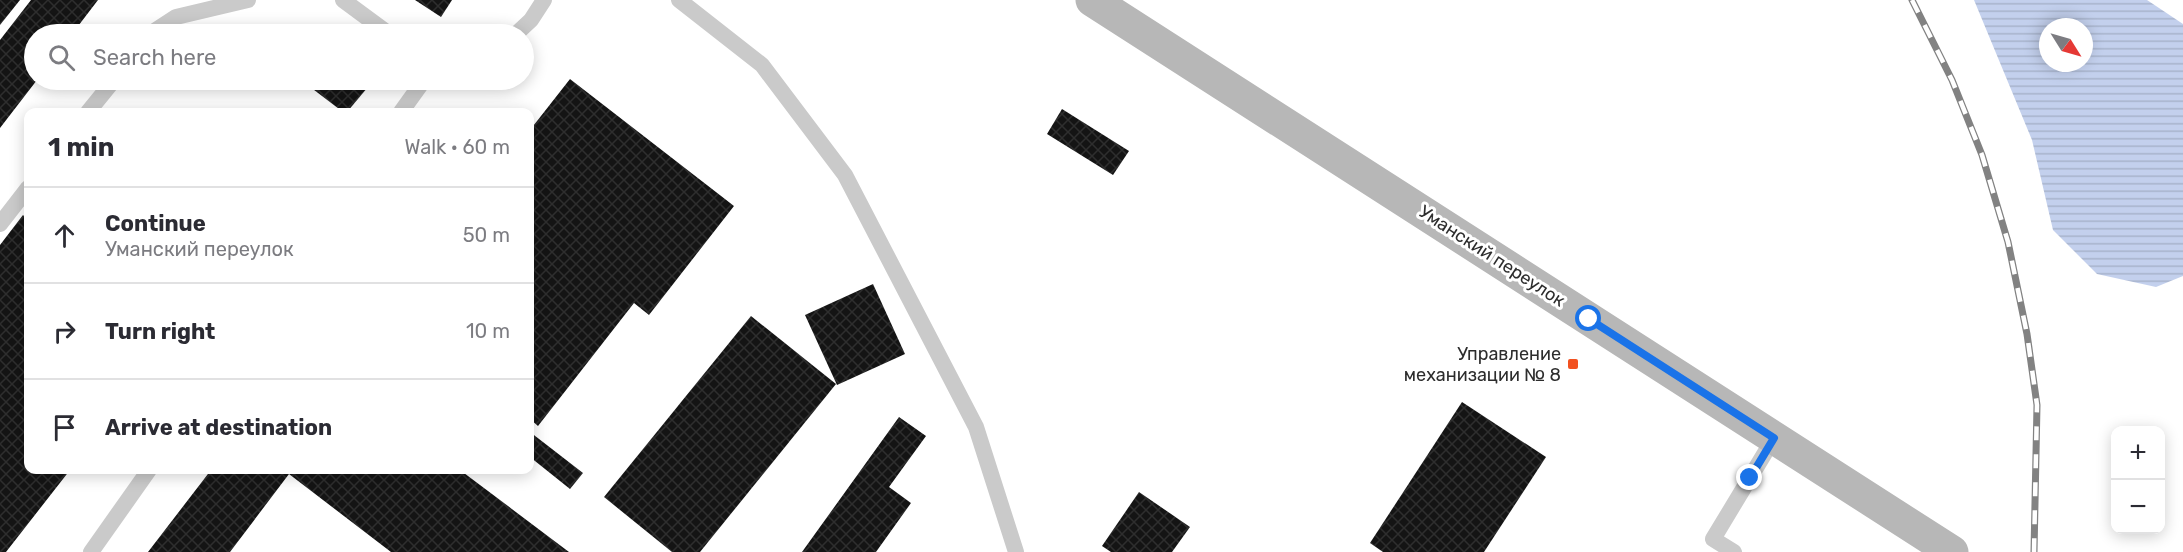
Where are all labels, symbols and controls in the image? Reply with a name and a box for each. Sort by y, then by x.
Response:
north arrow [2039,18,2093,72]
search box [24,24,534,90]
icon: search [45,41,78,74]
text: Search here [93,44,216,71]
text: 1 min [48,132,114,163]
text: Walk · 60 m [405,135,510,159]
street label: Уманский переулок [1415,201,1570,312]
text: Continue [105,210,206,237]
icon: ahead [48,219,81,252]
text: 50 m [463,223,510,247]
text: Уманский переулок [105,237,294,261]
route start [1575,305,1601,331]
icon: right [48,315,81,348]
text: Turn right [105,318,215,345]
text: 10 m [466,319,510,343]
place label: Управление механизации № 8 [1404,343,1561,386]
marker: Управление механизации № 8 [1566,357,1580,371]
icon: arrive [48,411,81,444]
text: Arrive at destination [105,414,332,441]
map controls [2111,426,2165,534]
button: + [2111,426,2165,480]
route end [1736,464,1762,490]
button: − [2111,480,2165,534]

